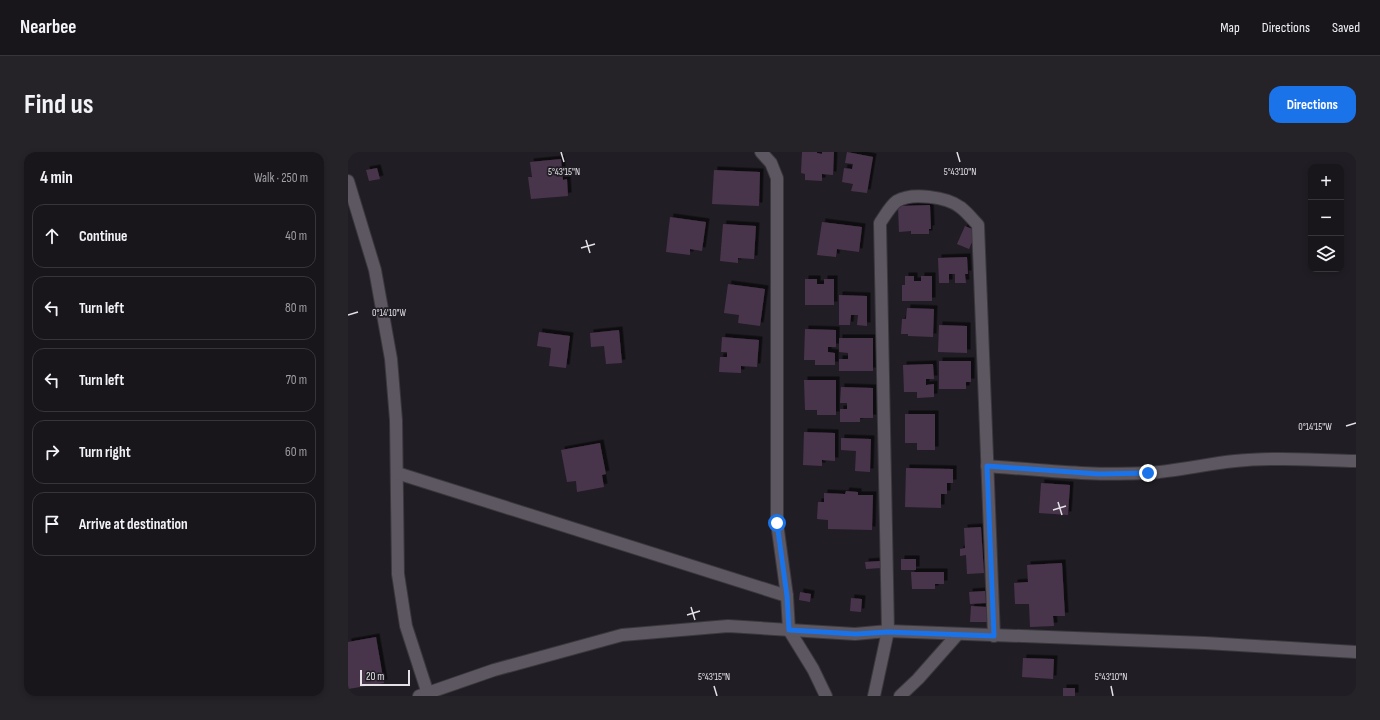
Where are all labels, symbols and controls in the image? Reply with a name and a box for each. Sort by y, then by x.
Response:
text: Nearbee [20,16,76,39]
text: Map [1220,19,1240,36]
text: Directions [1262,19,1310,36]
text: Saved [1332,19,1360,36]
button: Directions [1269,86,1356,123]
text: Find us [24,88,93,121]
map controls [1308,164,1344,272]
button: + [1308,164,1344,200]
text: 5°43'15"N [548,166,580,178]
text: 5°43'10"N [944,166,976,178]
text: 4 min [40,168,73,188]
text: Walk · 250 m [254,170,308,186]
button: − [1308,200,1344,236]
icon: ahead [41,225,63,247]
text: Continue [79,227,128,246]
text: 40 m [285,228,307,244]
button: layers [1308,236,1344,272]
icon: left [41,297,63,319]
text: Turn left [79,299,124,318]
text: 80 m [285,300,307,316]
text: 0°14'10"W [372,307,407,319]
icon: left [41,369,63,391]
text: Turn left [79,371,124,390]
text: 70 m [286,372,307,388]
text: 0°14'15"W [1298,421,1332,433]
icon: right [41,441,63,463]
text: Turn right [79,443,131,462]
text: 60 m [285,444,307,460]
route end [1139,464,1157,482]
icon: arrive [41,513,63,535]
route start [768,514,786,532]
text: Arrive at destination [79,515,188,534]
scale bar [360,668,410,687]
text: 20 m [366,670,384,683]
text: 5°43'15"N [698,671,730,683]
text: 5°43'10"N [1095,671,1127,683]

